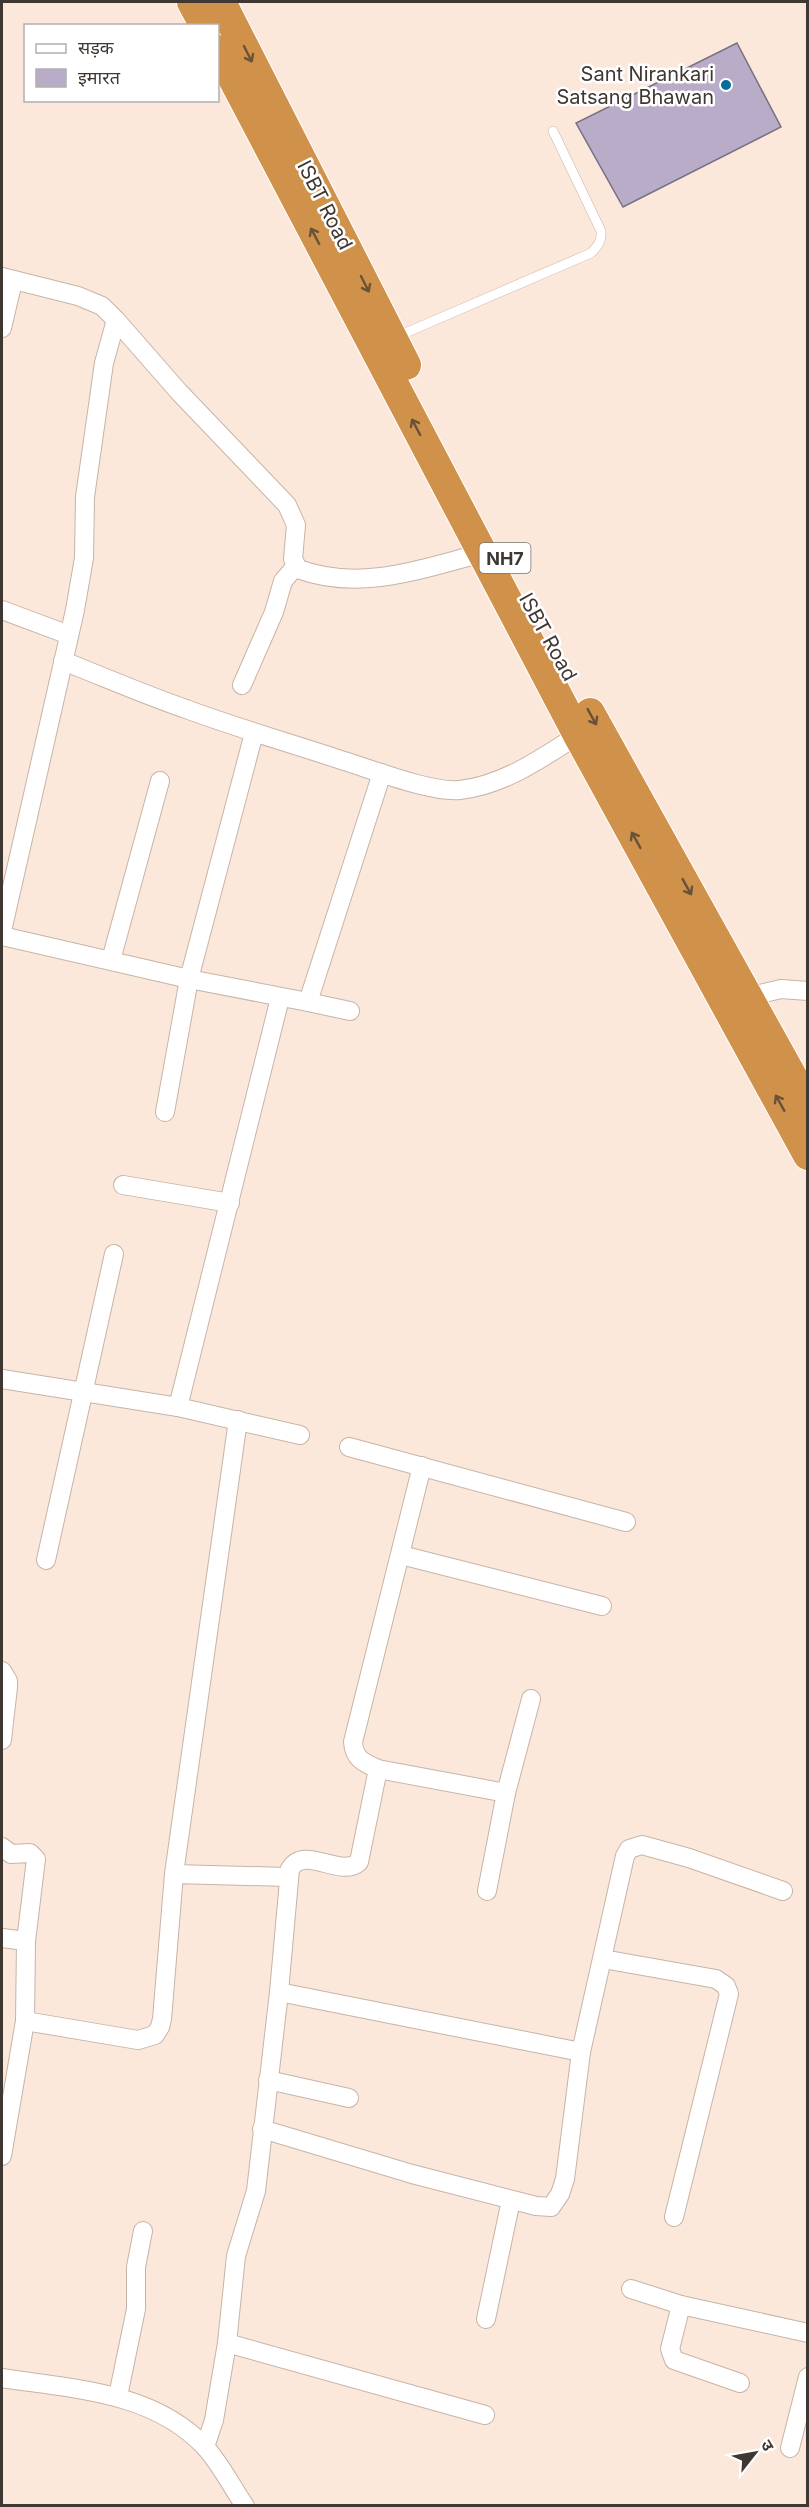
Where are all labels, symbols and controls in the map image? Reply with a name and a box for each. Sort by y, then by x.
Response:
legend [24,24,219,102]
text: सड़क [78,37,115,58]
one-way arrow [243,44,254,62]
place label: Sant Nirankari Satsang Bhawan [557,62,714,109]
text: इमारत [78,67,121,88]
marker: Sant Nirankari Satsang Bhawan [719,78,733,92]
street label: ISBT Road [292,156,358,254]
one-way arrow [309,227,320,245]
one-way arrow [360,274,371,292]
one-way arrow [410,419,422,436]
road number: NH7 [480,543,530,573]
street label: ISBT Road [514,589,582,685]
one-way arrow [587,707,598,725]
one-way arrow [630,832,642,849]
one-way arrow [681,878,693,895]
one-way arrow [774,1095,785,1113]
north arrow [725,2423,785,2483]
text: उ [757,2436,779,2455]

